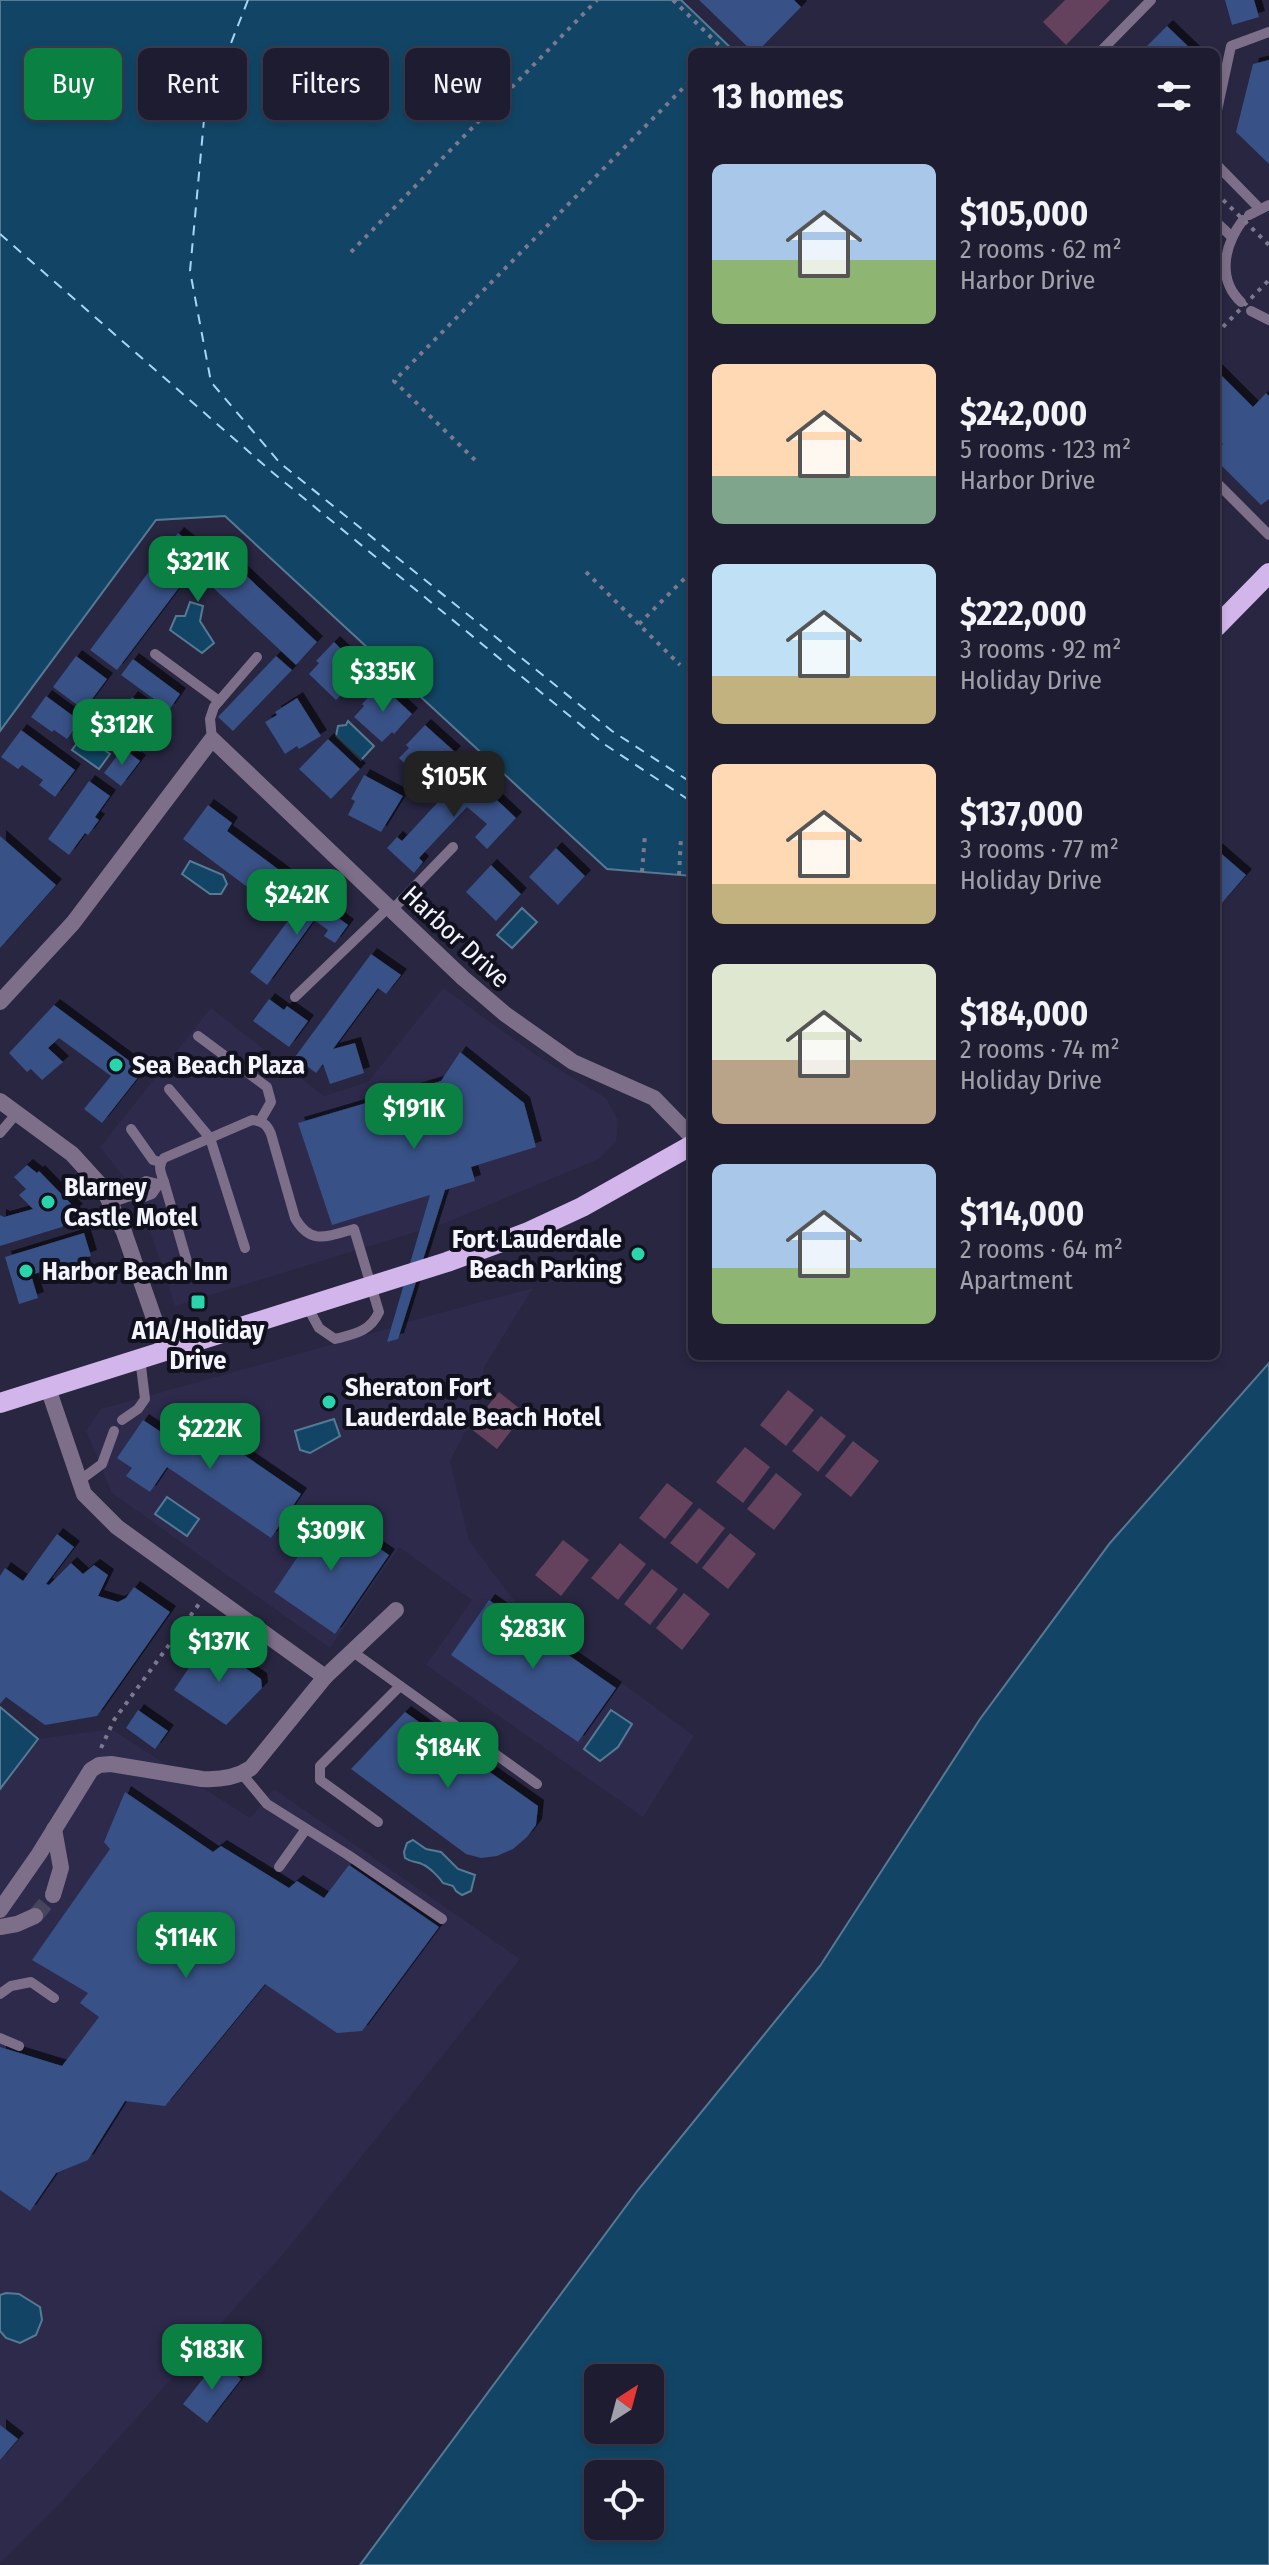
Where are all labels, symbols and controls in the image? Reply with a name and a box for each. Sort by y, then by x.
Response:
chip: Buy [24,48,122,120]
chip: Rent [138,48,247,120]
chip: Filters [263,48,389,120]
chip: New [405,48,510,120]
icon: filters [1152,74,1196,118]
text: 13 homes [712,76,844,117]
text: $105,000 [960,193,1088,234]
icon: home [776,196,872,292]
text: 2 rooms · 62 m² [960,234,1122,265]
text: Harbor Drive [960,265,1095,296]
text: $242,000 [960,393,1087,434]
icon: home [776,396,872,492]
text: 5 rooms · 123 m² [960,434,1131,465]
text: Harbor Drive [960,465,1095,496]
pin: $321K [142,536,254,604]
text: $321K [167,546,229,577]
text: $222,000 [960,593,1087,634]
icon: home [776,596,872,692]
text: 3 rooms · 92 m² [960,634,1121,665]
pin: $335K [327,646,439,714]
text: $335K [350,656,416,687]
text: Holiday Drive [960,665,1102,696]
pin: $312K [66,699,178,767]
text: $312K [91,709,153,740]
pin: $105K [398,751,510,819]
text: $105K [421,761,487,792]
text: $137,000 [960,793,1083,834]
icon: home [776,796,872,892]
text: 3 rooms · 77 m² [960,834,1119,865]
text: Holiday Drive [960,865,1102,896]
pin: $242K [241,869,353,937]
text: $242K [265,879,329,910]
street label: Harbor Drive [396,880,516,994]
text: $184,000 [960,993,1088,1034]
icon: home [776,996,872,1092]
text: 2 rooms · 74 m² [960,1034,1120,1065]
place label: Sea Beach Plaza [132,1050,305,1081]
marker: Sea Beach Plaza [107,1056,125,1074]
text: Holiday Drive [960,1065,1102,1096]
pin: $191K [358,1083,470,1151]
text: $191K [383,1093,445,1124]
place label: Blarney Castle Motel [64,1172,198,1233]
marker: Blarney Castle Motel [39,1193,57,1211]
text: $114,000 [960,1193,1084,1234]
icon: home [776,1196,872,1292]
place label: Fort Lauderdale Beach Parking [452,1224,622,1285]
text: 2 rooms · 64 m² [960,1234,1123,1265]
marker: Fort Lauderdale Beach Parking [629,1245,647,1263]
place label: Harbor Beach Inn [42,1256,228,1287]
marker: Harbor Beach Inn [17,1262,35,1280]
text: Apartment [960,1265,1073,1296]
marker: A1A/Holiday Drive [189,1293,207,1311]
place label: A1A/Holiday Drive [131,1315,265,1376]
place label: Sheraton Fort Lauderdale Beach Hotel [345,1372,602,1433]
marker: Sheraton Fort Lauderdale Beach Hotel [320,1393,338,1411]
pin: $222K [154,1403,266,1471]
text: $222K [178,1413,242,1444]
pin: $309K [275,1505,387,1573]
text: $309K [297,1515,365,1546]
pin: $283K [477,1603,589,1671]
text: $283K [500,1613,566,1644]
pin: $137K [163,1616,275,1684]
text: $137K [188,1626,250,1657]
pin: $184K [392,1722,504,1790]
text: $184K [415,1732,481,1763]
pin: $114K [130,1912,242,1980]
text: $114K [155,1922,217,1953]
pin: $183K [156,2324,268,2392]
text: $183K [180,2334,244,2365]
north arrow [584,2364,664,2444]
map controls [584,2364,664,2540]
button: locate [584,2460,664,2540]

